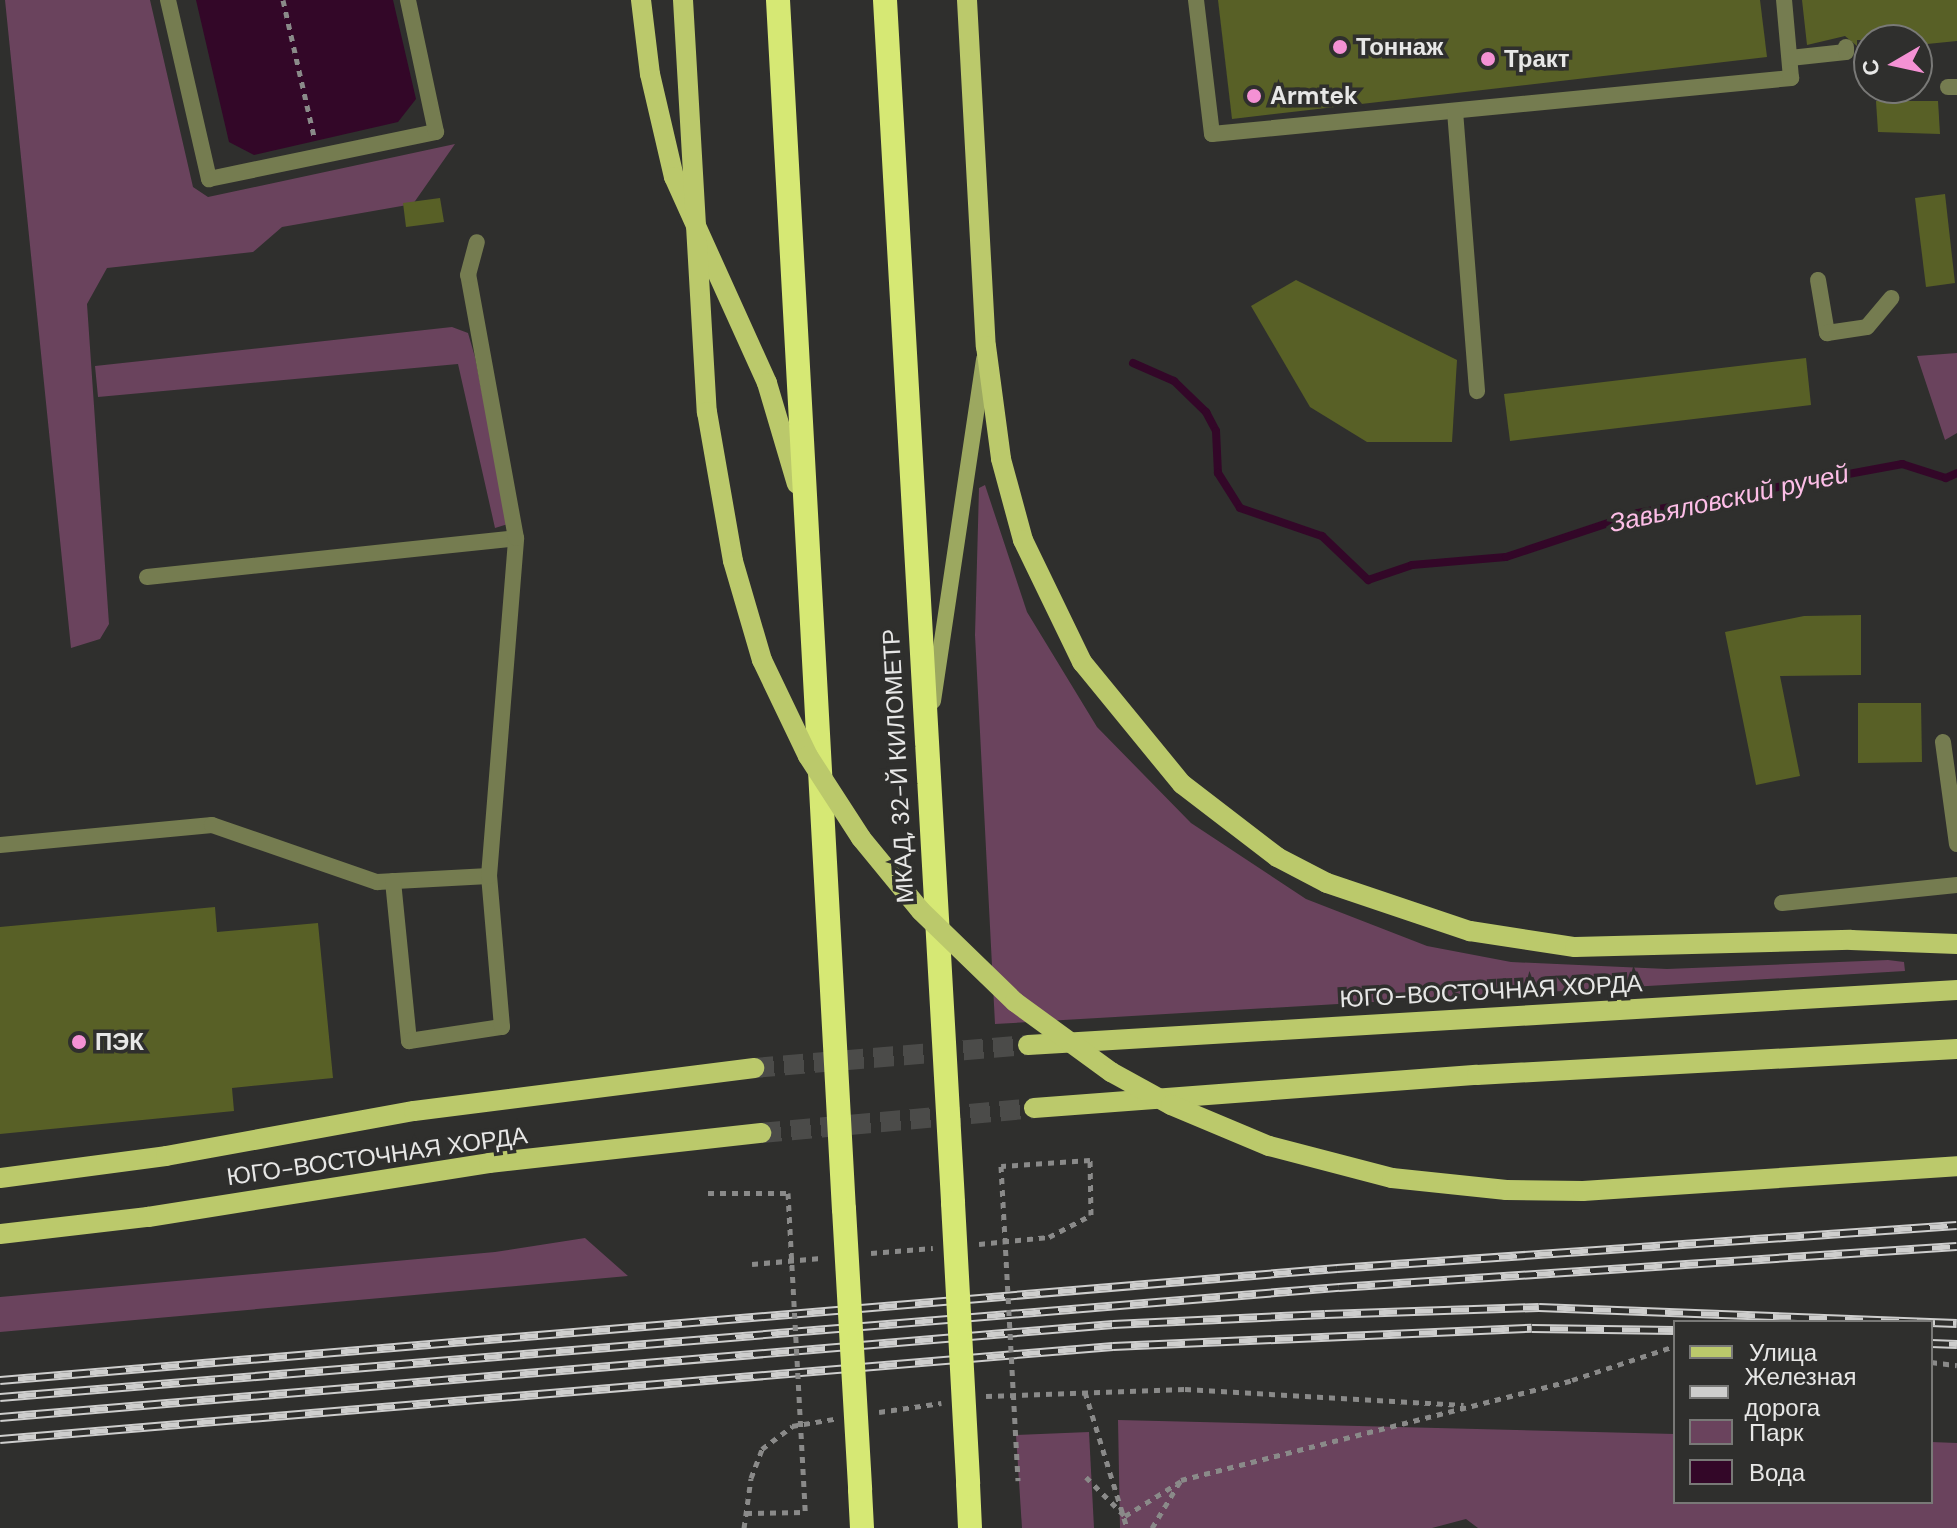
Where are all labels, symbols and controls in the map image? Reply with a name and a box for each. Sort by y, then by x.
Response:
north arrow [1853,24,1933,104]
place label: Тоннаж [1356,33,1443,61]
marker: Тоннаж [1331,38,1349,56]
place label: Тракт [1504,45,1570,73]
marker: Тракт [1479,50,1497,68]
text: С [1855,57,1886,78]
place label: Armtek [1270,82,1358,110]
marker: Armtek [1245,87,1263,105]
water label: Завьяловский ручей [1606,458,1852,540]
street label: МКАД, 32-Й КИЛОМЕТР [876,628,920,904]
street label: ЮГО-ВОСТОЧНАЯ ХОРДА [1339,969,1643,1013]
place label: ПЭК [95,1028,144,1056]
marker: ПЭК [70,1033,88,1051]
street label: ЮГО-ВОСТОЧНАЯ ХОРДА [225,1121,529,1191]
legend [1673,1320,1933,1504]
text: Улица [1749,1337,1817,1368]
text: Железная дорога [1745,1361,1856,1423]
text: Парк [1749,1417,1803,1448]
text: Вода [1749,1457,1805,1488]

